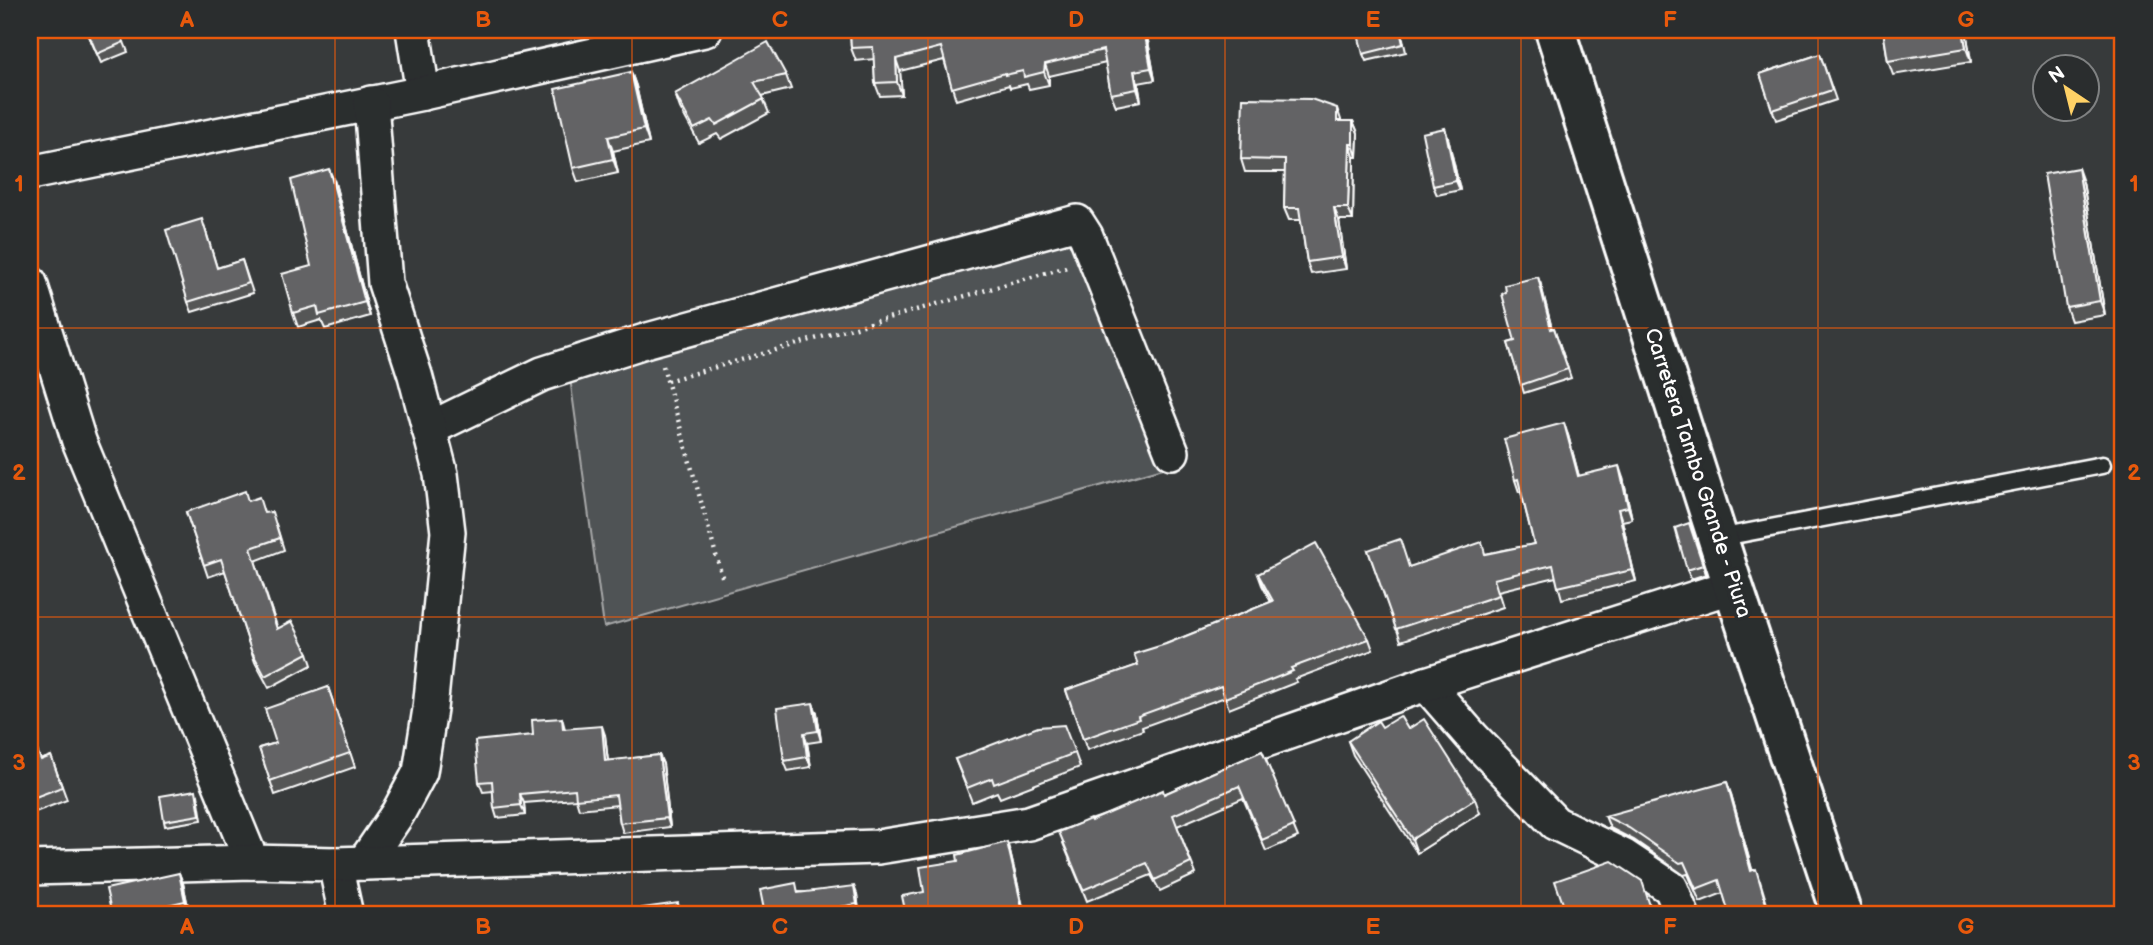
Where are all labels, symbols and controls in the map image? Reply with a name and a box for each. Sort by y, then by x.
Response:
text: A [179,6,195,34]
text: B [475,6,491,34]
text: C [772,6,788,34]
text: D [1068,6,1084,34]
text: E [1366,6,1381,34]
text: F [1663,6,1677,34]
text: G [1958,6,1975,34]
north arrow [2030,52,2100,122]
text: N [2045,62,2070,89]
text: 1 [14,170,24,198]
text: 1 [2129,170,2139,198]
street label: Carretera Tambo Grande - Piura [1639,325,1757,621]
text: 2 [12,459,26,487]
text: 2 [2127,459,2141,487]
text: 3 [12,749,26,777]
text: 3 [2127,749,2141,777]
text: A [179,913,195,941]
text: B [475,913,491,941]
text: C [772,913,788,941]
text: D [1068,913,1084,941]
text: E [1366,913,1381,941]
text: F [1663,913,1677,941]
text: G [1958,913,1975,941]

